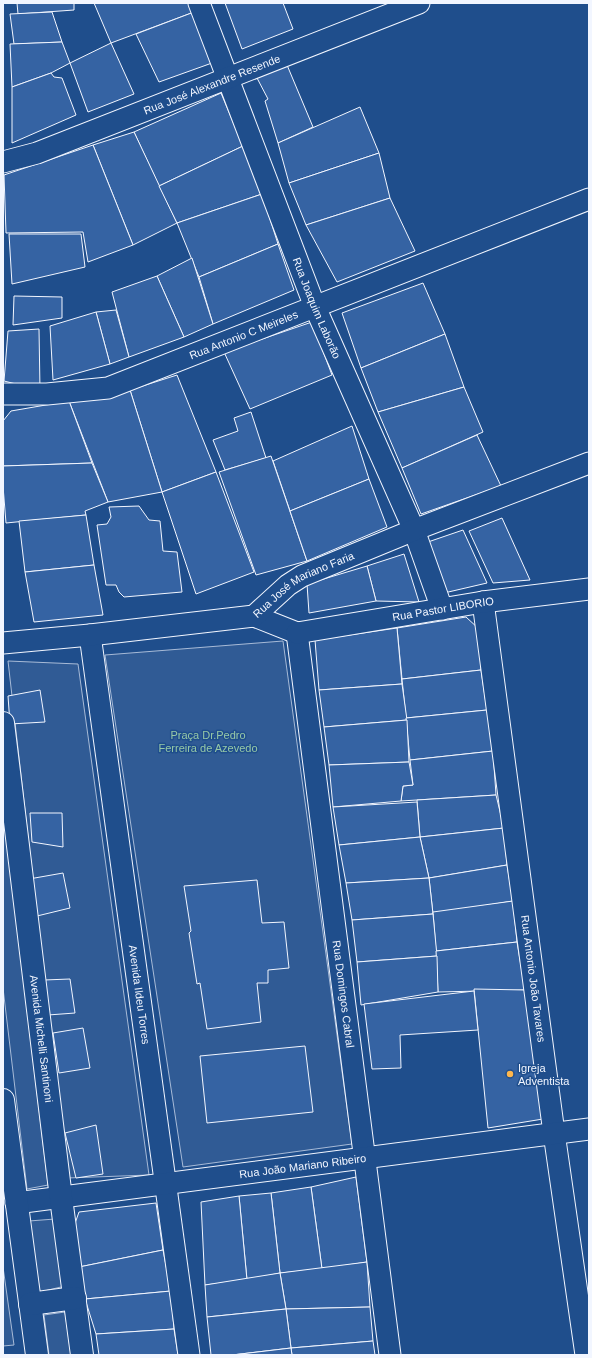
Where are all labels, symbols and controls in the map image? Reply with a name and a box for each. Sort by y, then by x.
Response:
street label: Rua José Alexandre Resende [142,52,282,117]
street label: Rua Joaquim Laborão [291,256,343,360]
street label: Rua Antonio C Meireles [188,308,300,361]
street label: Rua José Mariano Faria [251,549,357,620]
street label: Rua Pastor LIBORIO [391,595,495,623]
park label: Praça Dr.Pedro Ferreira de Azevedo [158,729,258,754]
street label: Rua Antonio João Tavares [519,914,548,1044]
street label: Rua Domingos Cabral [331,940,356,1049]
street label: Avenida Ildeu Torres [127,944,152,1045]
street label: Avenida Michelli Santinoni [28,974,55,1103]
place label: Igreja Adventista [518,1062,570,1087]
marker: Igreja Adventista [505,1069,515,1079]
street label: Rua João Mariano Ribeiro [238,1152,367,1180]

